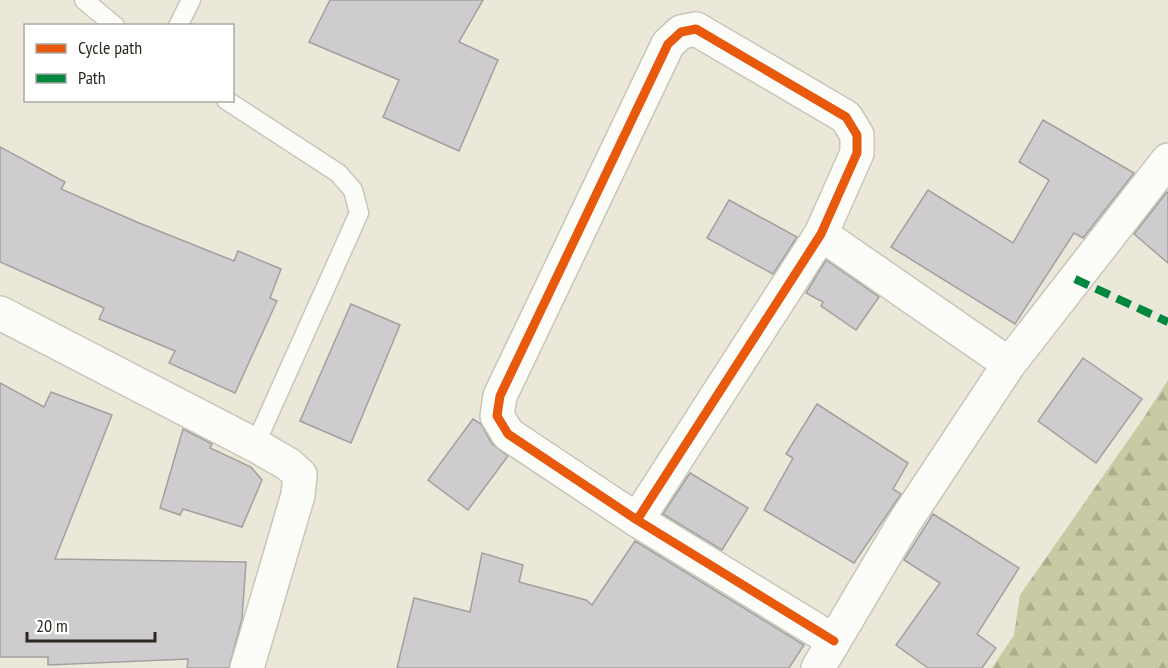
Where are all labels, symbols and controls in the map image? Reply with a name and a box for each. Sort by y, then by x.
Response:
legend [24,24,234,102]
text: Cycle path [78,36,142,59]
text: Path [78,66,106,89]
scale bar [27,605,154,643]
text: 20 m [36,614,68,637]

